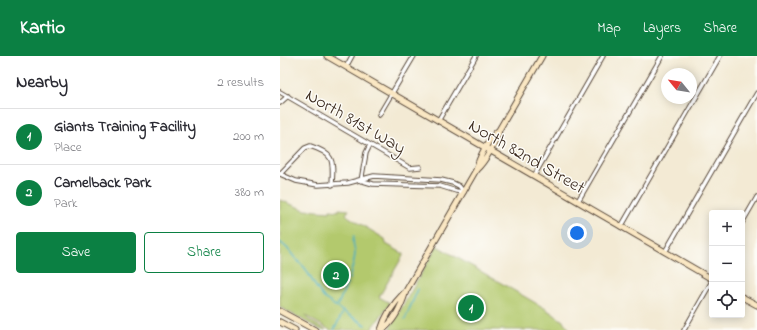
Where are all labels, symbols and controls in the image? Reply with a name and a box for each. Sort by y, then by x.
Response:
text: Kartio [20,15,65,42]
text: Map [597,18,621,39]
text: Layers [643,18,681,39]
text: Share [703,18,737,39]
north arrow [661,68,697,104]
text: Nearby [16,70,68,95]
text: 2 results [217,73,264,92]
street label: North 81st Way [300,83,410,162]
street label: North 82nd Street [463,114,589,202]
text: Giants Training Facility [54,116,196,138]
text: 1 [27,127,31,146]
text: 200 m [233,127,264,146]
text: Place [54,138,82,157]
text: Camelback Park [54,172,151,194]
text: 2 [26,183,32,202]
text: 380 m [235,183,264,202]
text: Park [54,194,78,213]
map controls [709,210,745,318]
button: + [709,210,745,246]
your location [567,223,587,243]
button: Save [16,232,136,273]
button: Share [144,232,264,273]
button: − [709,246,745,282]
pin: 2 [323,260,349,290]
button: locate [709,282,745,318]
pin: 1 [458,293,484,323]

